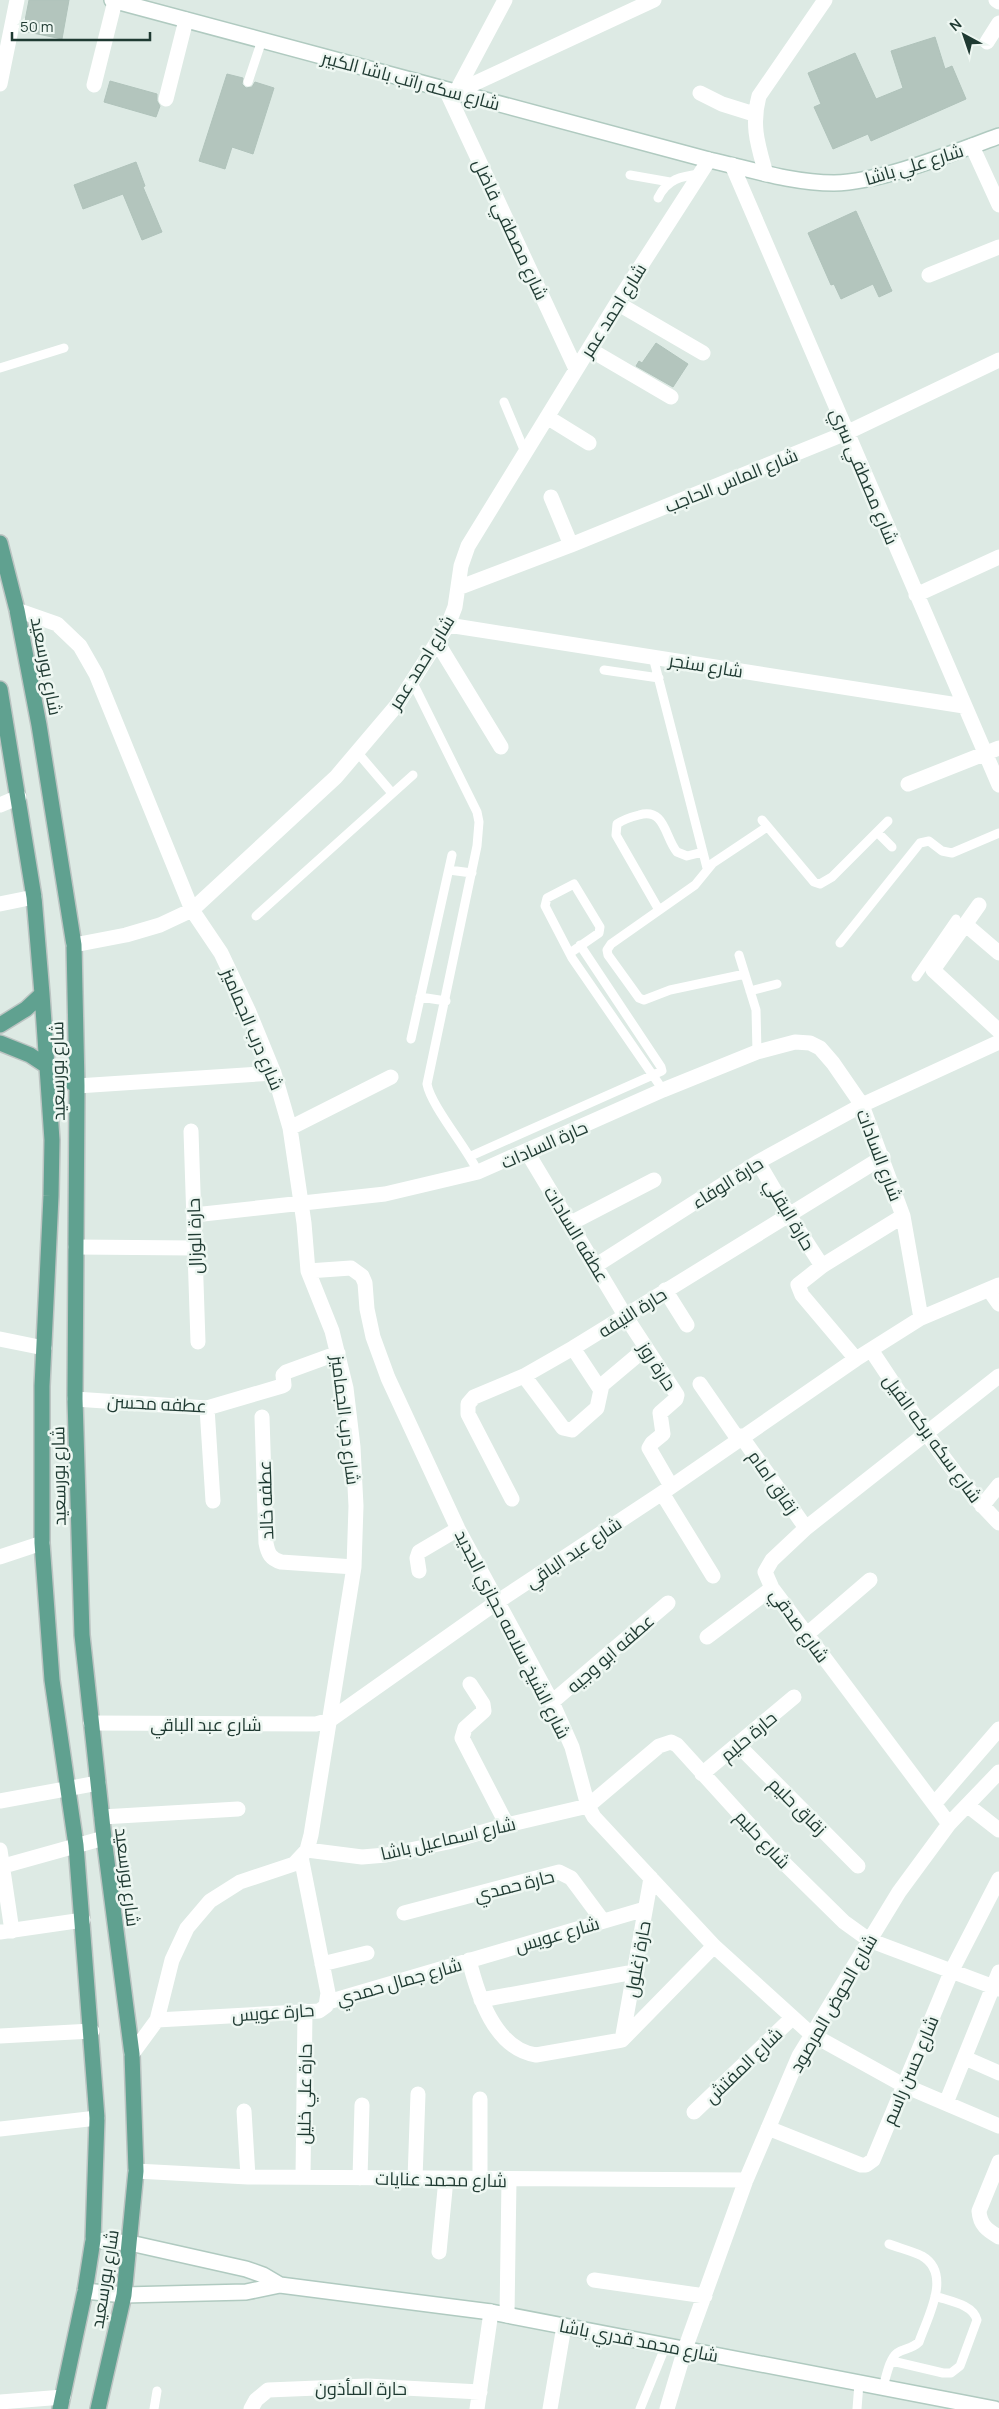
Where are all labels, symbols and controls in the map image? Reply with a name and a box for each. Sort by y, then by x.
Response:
scale bar [12,10,150,42]
north arrow [939,10,989,60]
text: N [945,14,965,35]
text: 50 m [20,16,54,37]
street label: شارع سكه راتب باشا الكبير [318,44,503,116]
street label: شارع علي باشا [862,138,967,193]
street label: شارع مصطفي فاضل [465,154,554,305]
street label: شارع احمد عمر [574,258,652,363]
street label: شارع مصطفي سري [823,404,905,549]
street label: شارع الماس الحاجب [661,442,802,519]
street label: شارع احمد عمر [382,610,460,715]
street label: شارع بورسعيد [25,615,68,717]
street label: شارع سنجر [666,647,745,684]
street label: شارع درب الجماميز [215,964,289,1094]
street label: شارع بورسعيد [44,1021,71,1121]
street label: شارع السادات [851,1106,909,1205]
street label: حارة السادات [497,1114,591,1174]
street label: حارة الوفاء [687,1151,767,1213]
street label: حارة البقلي [757,1174,821,1256]
street label: عطفه السادات [539,1182,615,1286]
street label: حارة الوزال [181,1198,207,1274]
street label: حارة النيفه [593,1282,671,1342]
street label: حارة روز [633,1336,683,1395]
street label: شارع درب الجماميز [325,1353,366,1486]
street label: شارع سكه بركه الفيل [877,1369,988,1508]
street label: عطفه محسن [107,1388,207,1418]
street label: شارع بورسعيد [45,1426,72,1526]
street label: زقاق امام [742,1445,805,1519]
street label: عطفه خالد [252,1460,278,1540]
street label: شارع عبد الباقي [520,1511,628,1596]
street label: شارع الشيخ سلامه حجازي الجديد [447,1525,576,1744]
street label: شارع صدقي [763,1583,835,1669]
street label: عطفه ابو وجيه [561,1608,659,1698]
street label: حارة حليم [715,1705,782,1767]
street label: شارع عبد الباقي [150,1712,262,1739]
street label: زقاق حليم [763,1772,832,1841]
street label: شارع حليم [729,1805,796,1874]
street label: شارع اسماعيل باشا [378,1811,518,1866]
street label: شارع بورسعيد [109,1826,146,1928]
street label: حارة حمدي [471,1863,557,1909]
street label: شارع عويس [512,1911,602,1958]
street label: حارة زغلول [618,1919,656,1999]
street label: شارع الحوض المرصود [784,1930,883,2077]
street label: شارع جمال حمدي [333,1952,465,2013]
street label: حارة عويس [231,1997,315,2027]
street label: شارع حسن راسم [876,2012,945,2129]
street label: شارع المفتش [699,2022,788,2109]
street label: حارة علي خليل [291,2043,320,2145]
street label: شارع محمد عنايات [375,2166,507,2193]
street label: شارع بورسعيد [84,2228,125,2330]
street label: شارع محمد قدري باشا [557,2313,721,2370]
street label: حارة المأذون [315,2376,407,2400]

